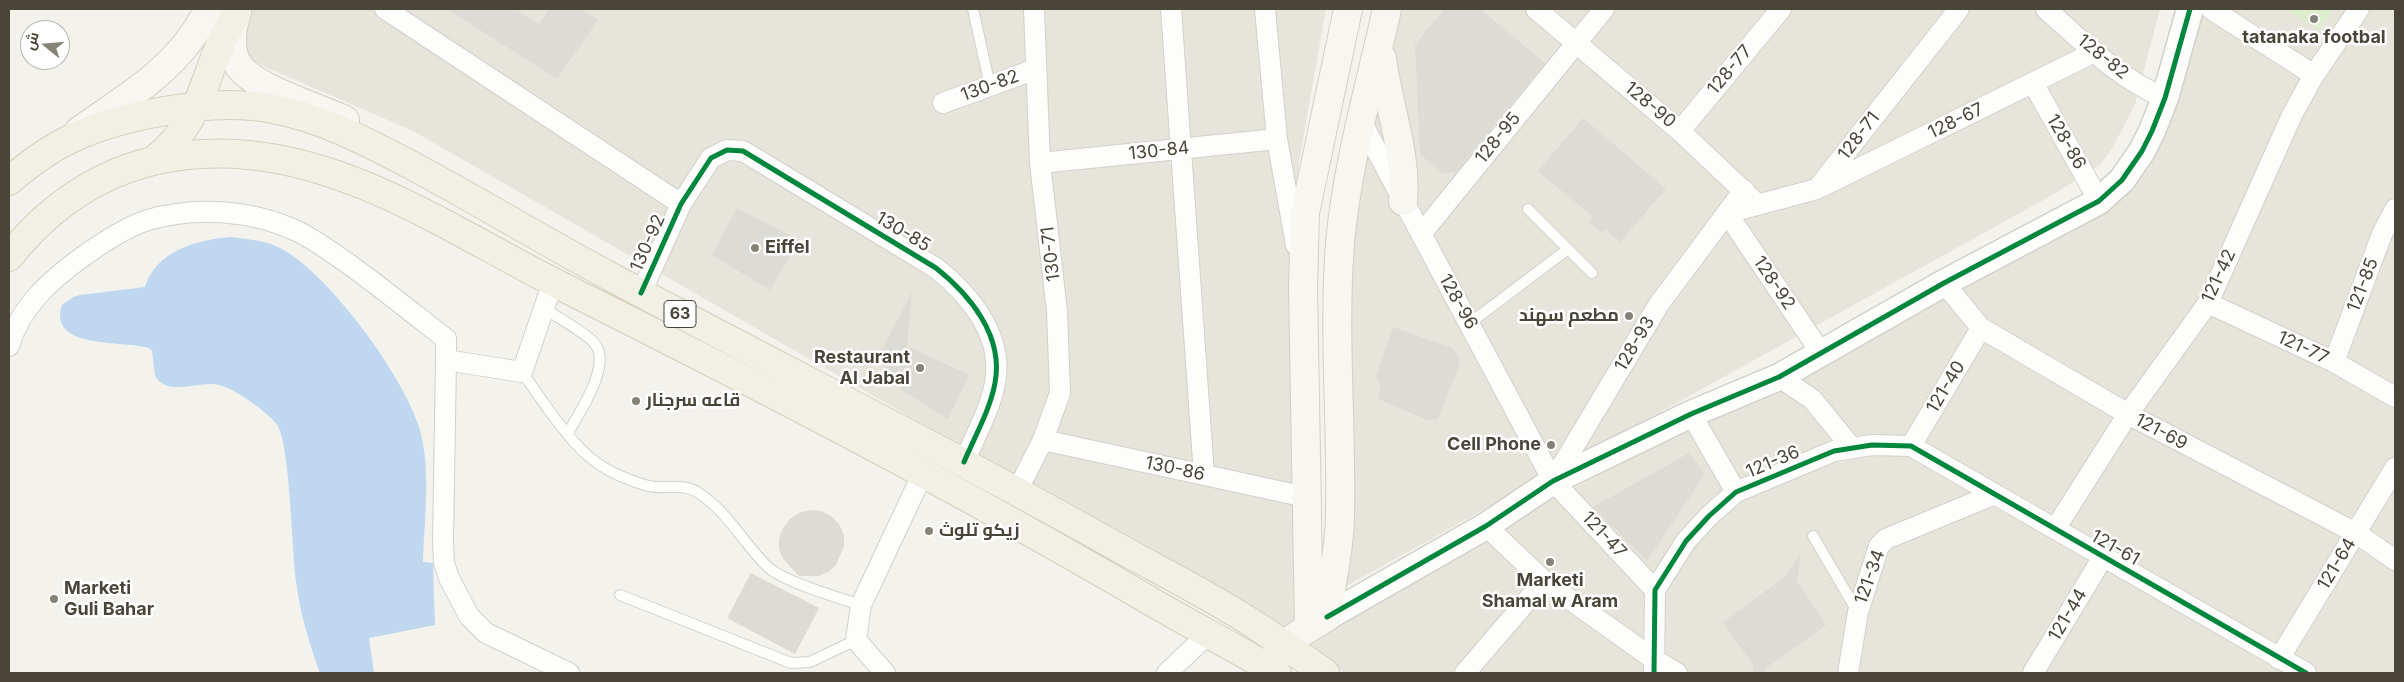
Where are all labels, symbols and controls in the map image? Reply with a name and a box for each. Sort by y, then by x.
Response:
marker: tatanaka footbal [2308,13,2320,25]
north arrow [20,20,70,70]
place label: tatanaka footbal [2242,27,2386,49]
text: ش [20,30,42,52]
street label: 128-82 [2073,30,2133,84]
street label: 128-77 [1703,41,1757,99]
street label: 130-82 [958,66,1022,106]
street label: 128-90 [1620,77,1680,133]
street label: 128-67 [1925,98,1987,144]
street label: 128-95 [1471,108,1525,168]
street label: 128-71 [1834,108,1884,164]
street label: 128-86 [2042,111,2090,173]
street label: 130-84 [1128,137,1190,165]
street label: 130-85 [872,207,934,257]
street label: 130-92 [626,211,670,275]
street label: 130-71 [1037,225,1065,283]
place label: Eiffel [765,237,810,259]
marker: Eiffel [749,242,761,254]
street label: 121-42 [2197,246,2241,306]
street label: 128-92 [1748,252,1800,314]
street label: 121-85 [2343,255,2383,315]
street label: 128-96 [1434,271,1482,333]
road number: 63 [664,300,696,328]
place label: مطعم سهند [1519,305,1619,327]
marker: مطعم سهند [1623,310,1635,322]
street label: 128-93 [1610,313,1660,375]
street label: 121-77 [2274,327,2332,369]
place label: Restaurant Al Jabal [814,347,910,389]
street label: 121-40 [1922,357,1970,417]
marker: Restaurant Al Jabal [914,362,926,374]
place label: قاعه سرجنار [646,390,740,412]
marker: قاعه سرجنار [630,395,642,407]
street label: 121-69 [2131,409,2191,455]
place label: Cell Phone [1447,434,1541,456]
marker: Cell Phone [1545,439,1557,451]
street label: 121-36 [1743,441,1803,483]
street label: 130-86 [1143,452,1207,486]
street label: 121-47 [1577,507,1631,563]
place label: زيكو تلوث [939,520,1020,542]
marker: زيكو تلوث [923,525,935,537]
street label: 121-61 [2087,526,2143,570]
street label: 121-64 [2313,534,2361,594]
street label: 121-34 [1850,547,1890,607]
marker: Marketi Shamal w Aram [1544,556,1556,568]
place label: Marketi Shamal w Aram [1482,570,1618,612]
place label: Marketi Guli Bahar [64,578,154,620]
street label: 121-44 [2044,585,2092,645]
marker: Marketi Guli Bahar [48,593,60,605]

